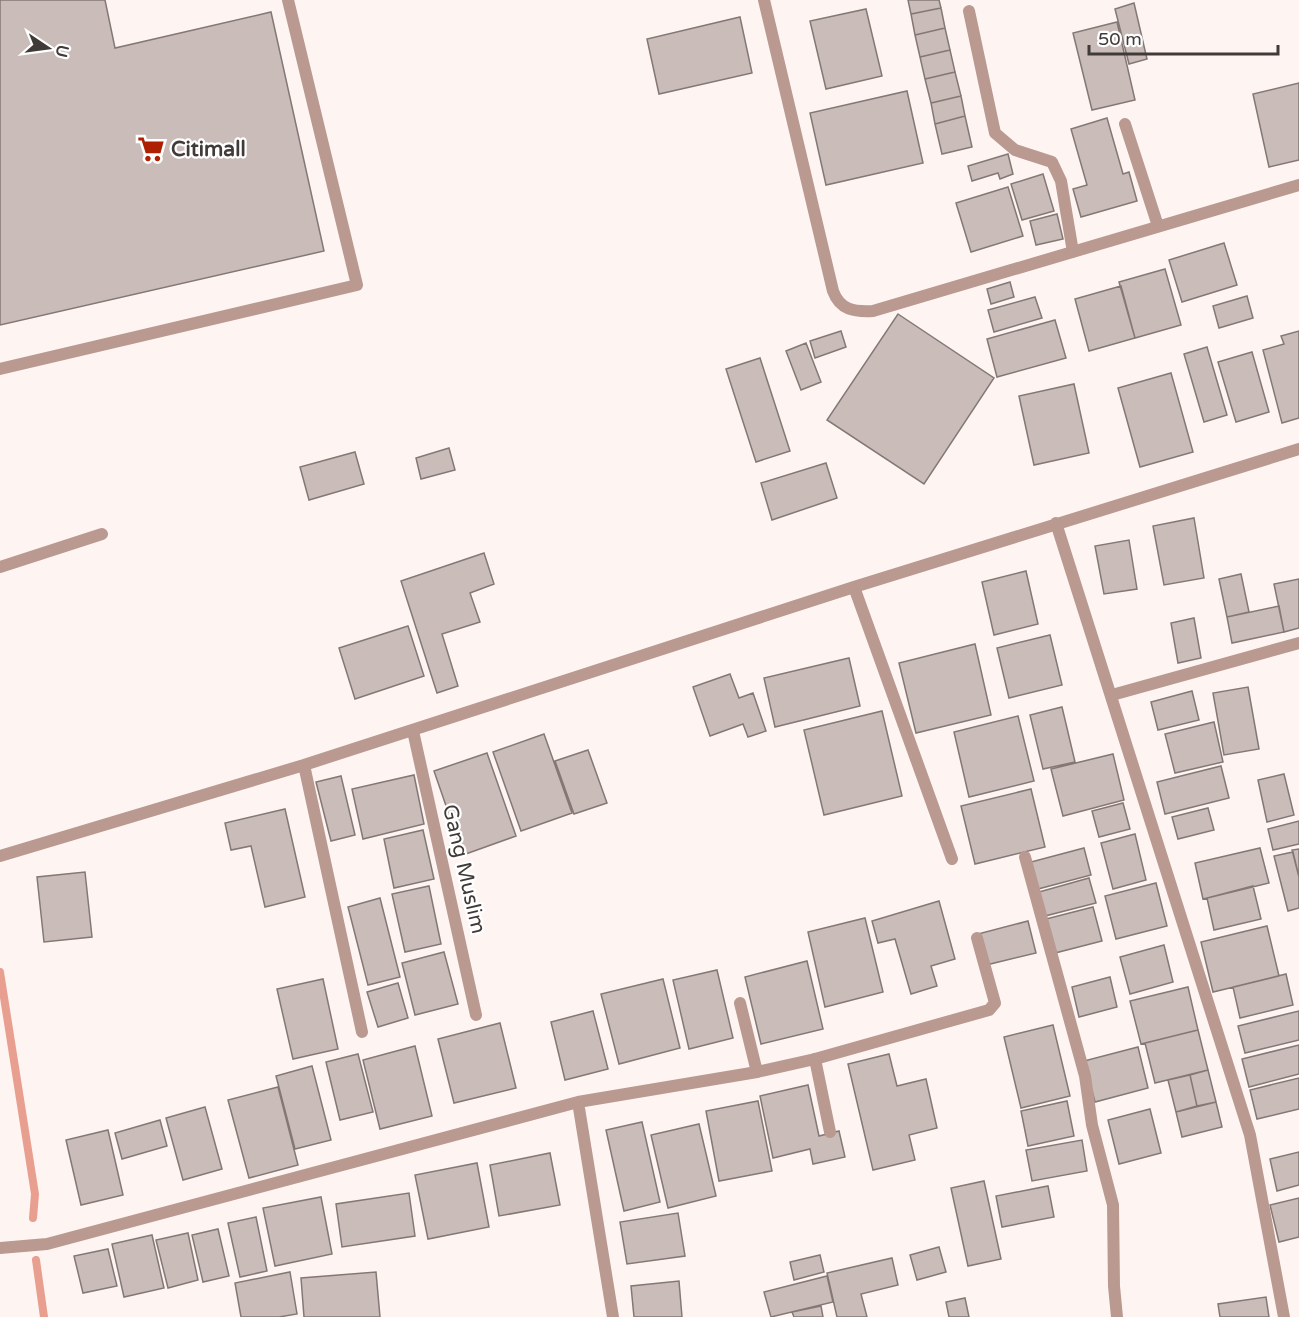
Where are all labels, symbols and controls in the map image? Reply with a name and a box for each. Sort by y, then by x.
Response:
north arrow [18,18,78,78]
scale bar [1089,18,1278,56]
text: 50 m [1098,28,1142,50]
text: U [51,43,73,59]
supermarket icon: Citimall [136,134,166,164]
place label: Citimall [171,137,246,162]
street label: Gang Muslim [437,802,491,936]

